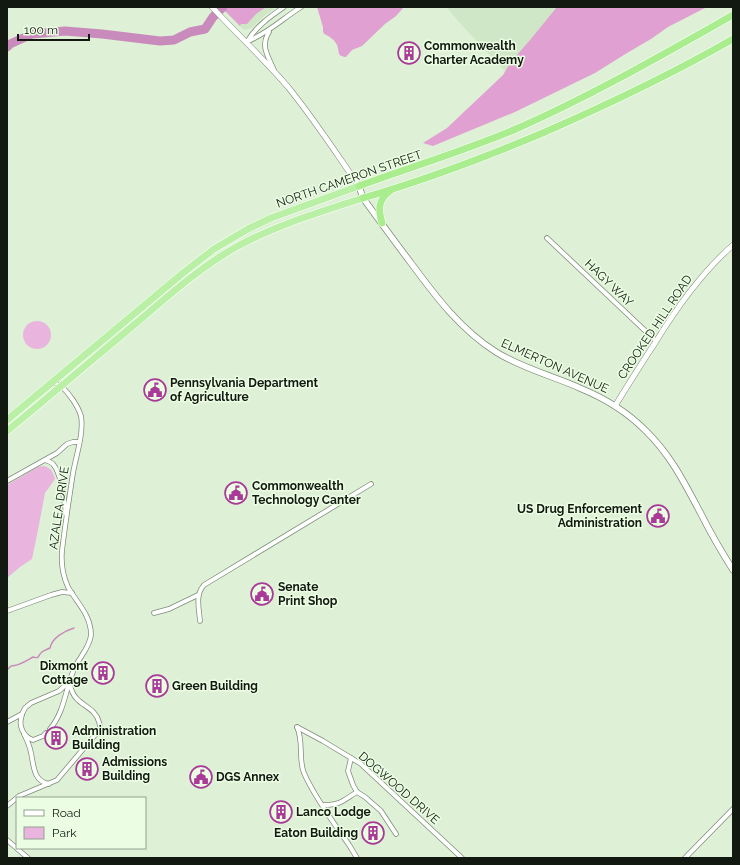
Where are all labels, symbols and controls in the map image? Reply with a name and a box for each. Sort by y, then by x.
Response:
scale bar [18,16,89,42]
text: 100 m [24,23,58,37]
place label: Commonwealth Charter Academy [424,39,524,67]
building icon: Commonwealth Charter Academy [396,40,422,66]
street label: NORTH CAMERON STREET [274,147,424,211]
street label: HAGY WAY [582,257,636,310]
street label: CROOKED HILL ROAD [615,272,695,382]
street label: ELMERTON AVENUE [499,336,611,396]
place label: Pennsylvania Department of Agriculture [170,376,318,404]
public building icon: Pennsylvania Department of Agriculture [142,377,168,403]
street label: AZALEA DRIVE [46,466,72,550]
place label: Commonwealth Technology Canter [252,479,361,507]
public building icon: Commonwealth Technology Canter [223,480,249,506]
place label: US Drug Enforcement Administration [517,502,642,530]
public building icon: US Drug Enforcement Administration [645,503,671,529]
place label: Senate Print Shop [278,580,338,608]
public building icon: Senate Print Shop [249,581,275,607]
place label: Dixmont Cottage [40,659,88,687]
building icon: Dixmont Cottage [90,660,116,686]
building icon: Green Building [144,673,170,699]
place label: Green Building [172,679,258,693]
place label: Administration Building [72,724,156,752]
building icon: Administration Building [43,725,69,751]
street label: DOGWOOD DRIVE [356,749,442,827]
place label: Admissions Building [102,755,167,783]
building icon: Admissions Building [74,756,100,782]
public building icon: DGS Annex [188,764,214,790]
place label: DGS Annex [216,770,280,784]
legend [16,797,146,849]
building icon: Lanco Lodge [268,799,294,825]
place label: Lanco Lodge [296,805,371,819]
text: Road [52,806,81,820]
building icon: Eaton Building [360,820,386,846]
text: Park [52,826,77,840]
place label: Eaton Building [274,826,358,840]

